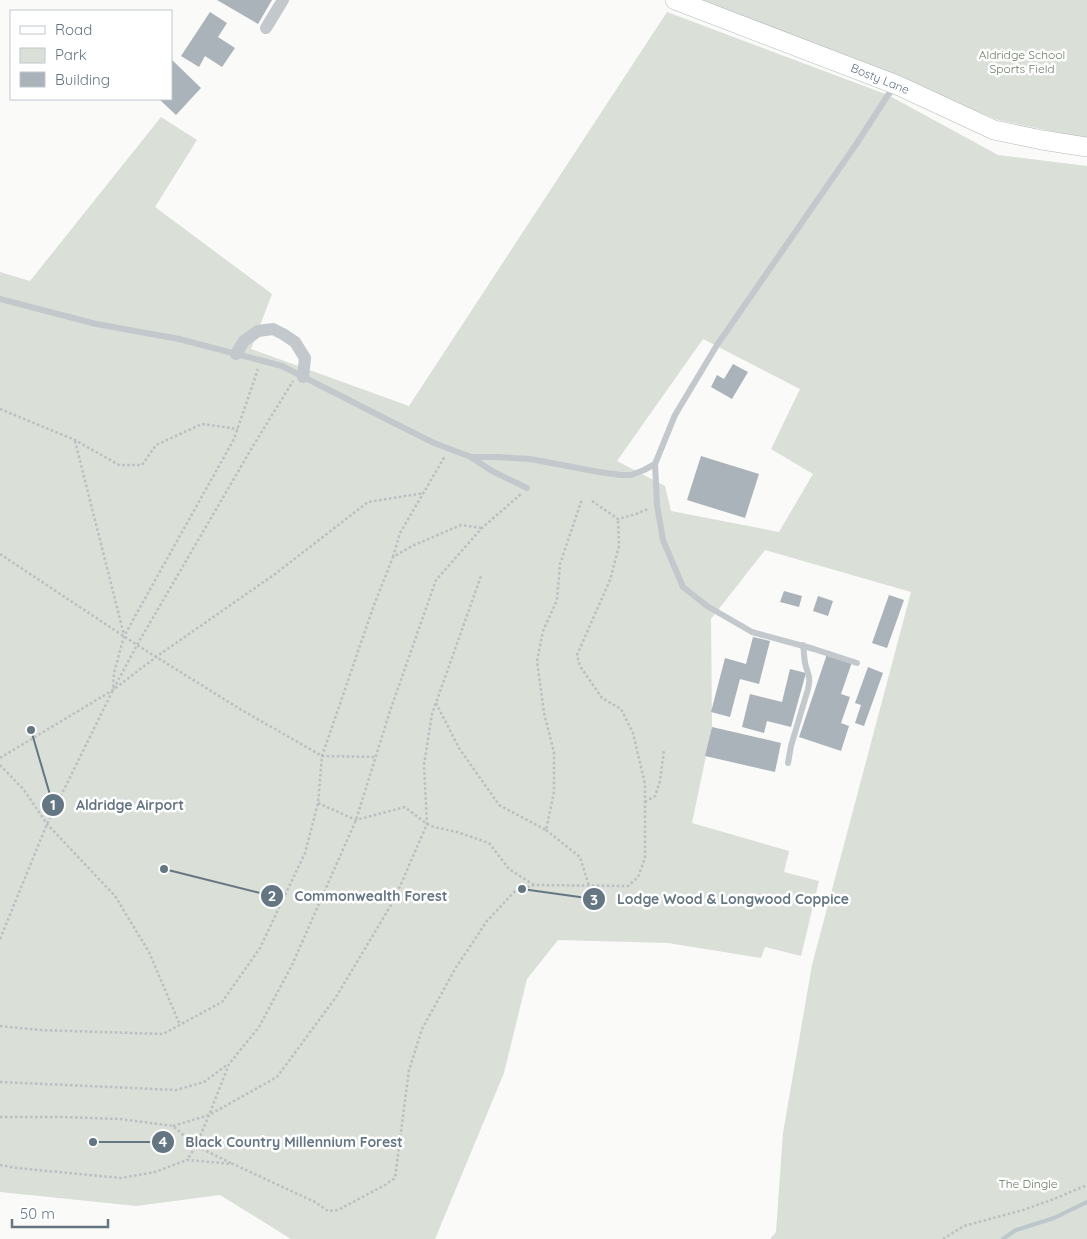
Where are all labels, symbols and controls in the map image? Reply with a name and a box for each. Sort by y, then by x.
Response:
legend [10,10,172,100]
text: Road [55,20,92,39]
text: Park [55,45,87,64]
park label: Aldridge School Sports Field [979,47,1065,76]
street label: Bosty Lane [849,60,912,97]
text: Building [55,70,110,89]
callout: Aldridge Airport [41,791,194,820]
text: 1 [50,795,56,814]
text: Aldridge Airport [76,796,184,814]
callout: Commonwealth Forest [260,882,457,911]
callout: Lodge Wood & Longwood Coppice [582,885,859,914]
text: 2 [268,886,276,905]
text: Commonwealth Forest [295,887,448,905]
text: 3 [590,890,598,909]
text: Lodge Wood & Longwood Coppice [617,890,849,908]
callout: Black Country Millennium Forest [150,1127,413,1156]
text: 4 [159,1132,168,1151]
text: Black Country Millennium Forest [185,1133,403,1151]
park label: The Dingle [998,1176,1058,1191]
scale bar [12,1196,109,1228]
text: 50 m [20,1204,55,1223]

